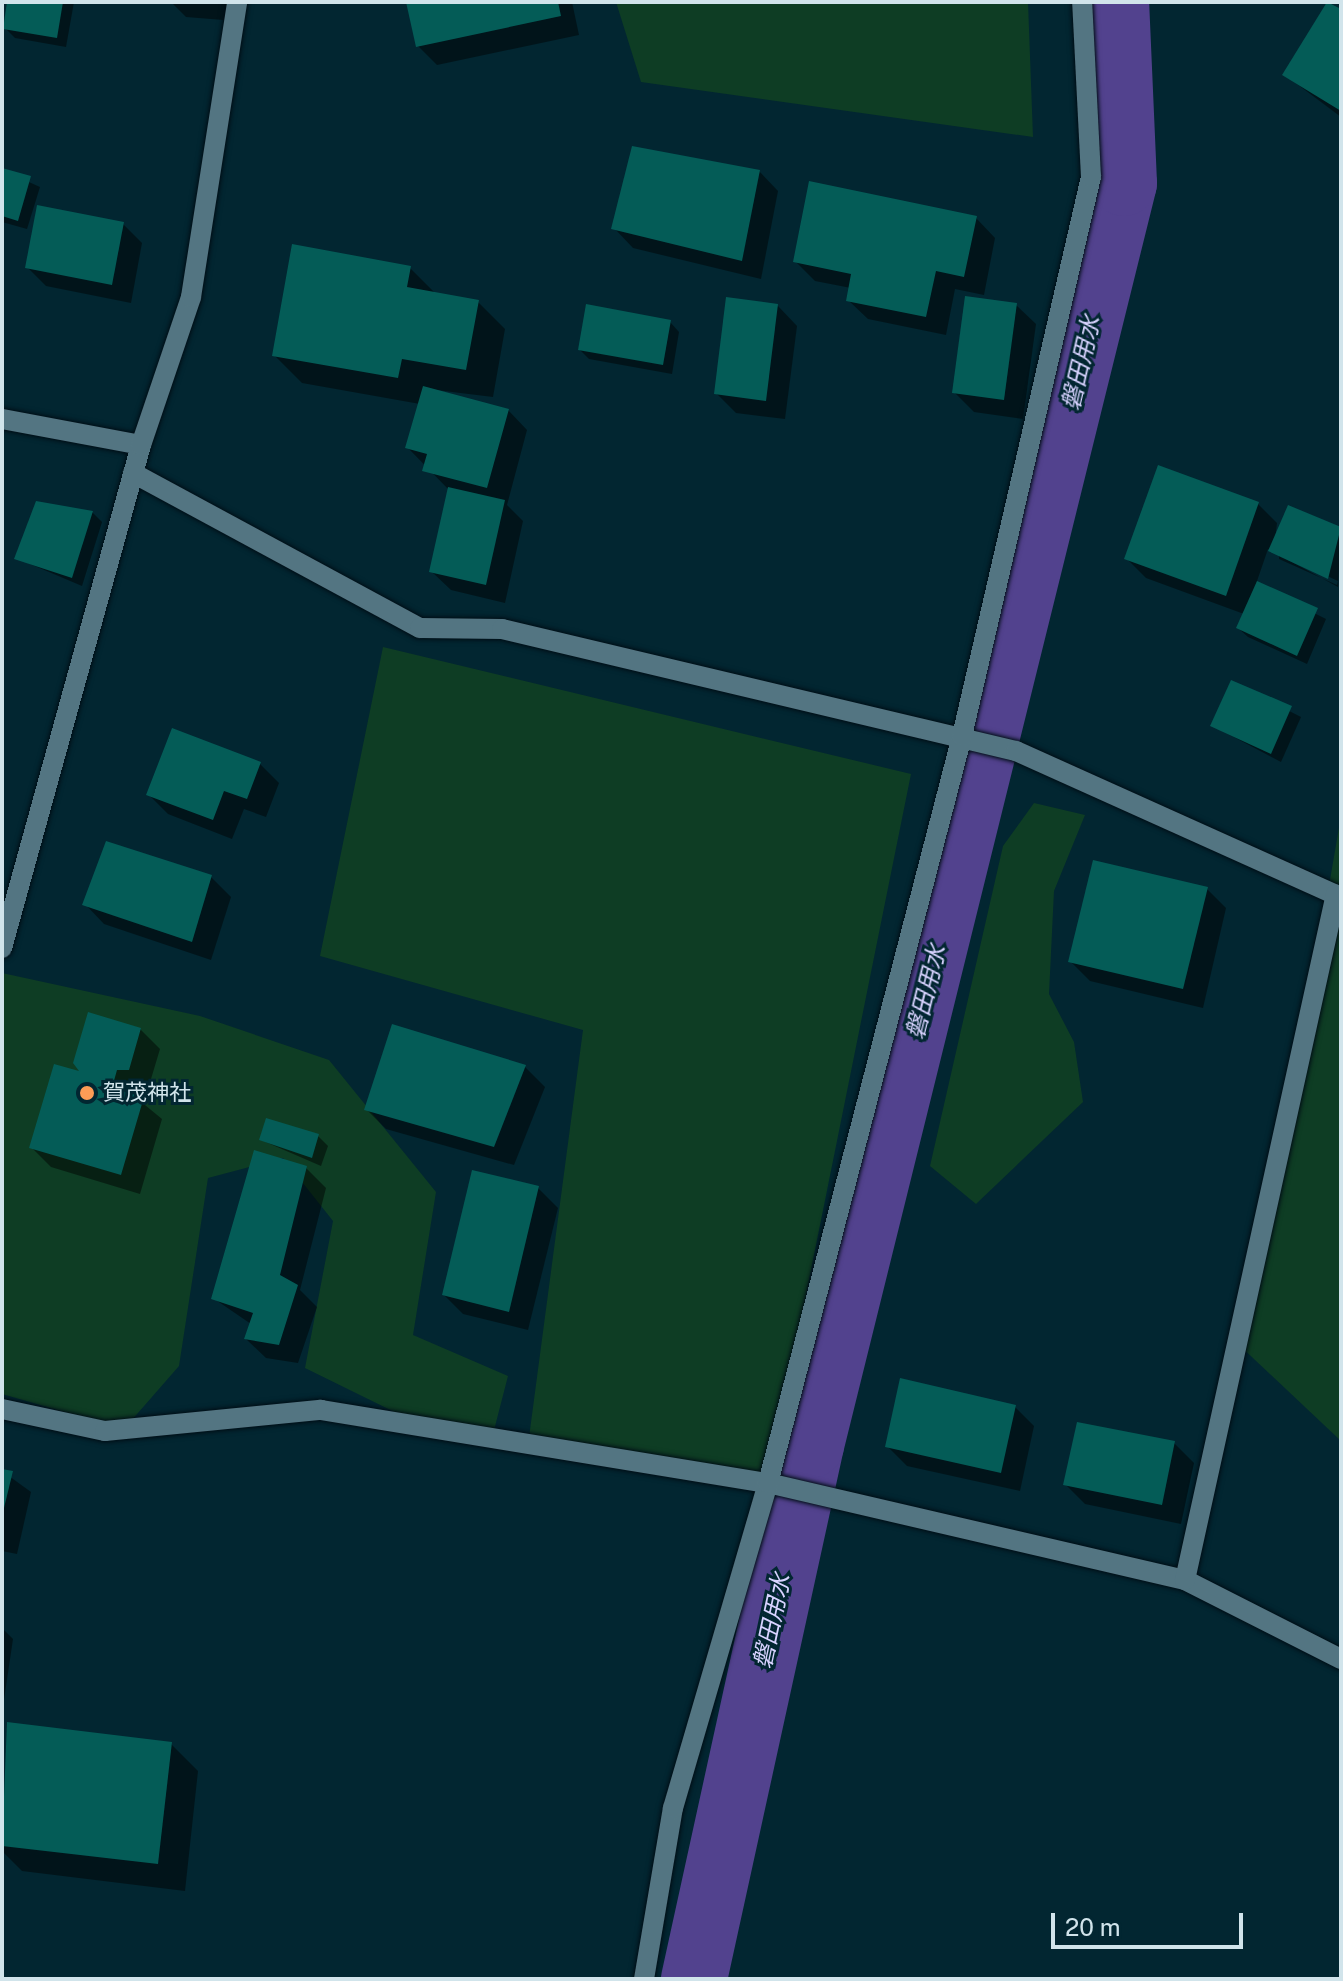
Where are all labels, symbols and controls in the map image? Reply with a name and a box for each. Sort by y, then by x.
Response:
water label: 磐田用水 [1056,313,1106,413]
water label: 磐田用水 [900,942,952,1042]
place label: 賀茂神社 [103,1080,191,1106]
marker: 賀茂神社 [78,1084,96,1102]
water label: 磐田用水 [748,1571,796,1671]
scale bar [1055,1897,1247,1947]
text: 20 m [1065,1913,1121,1941]

